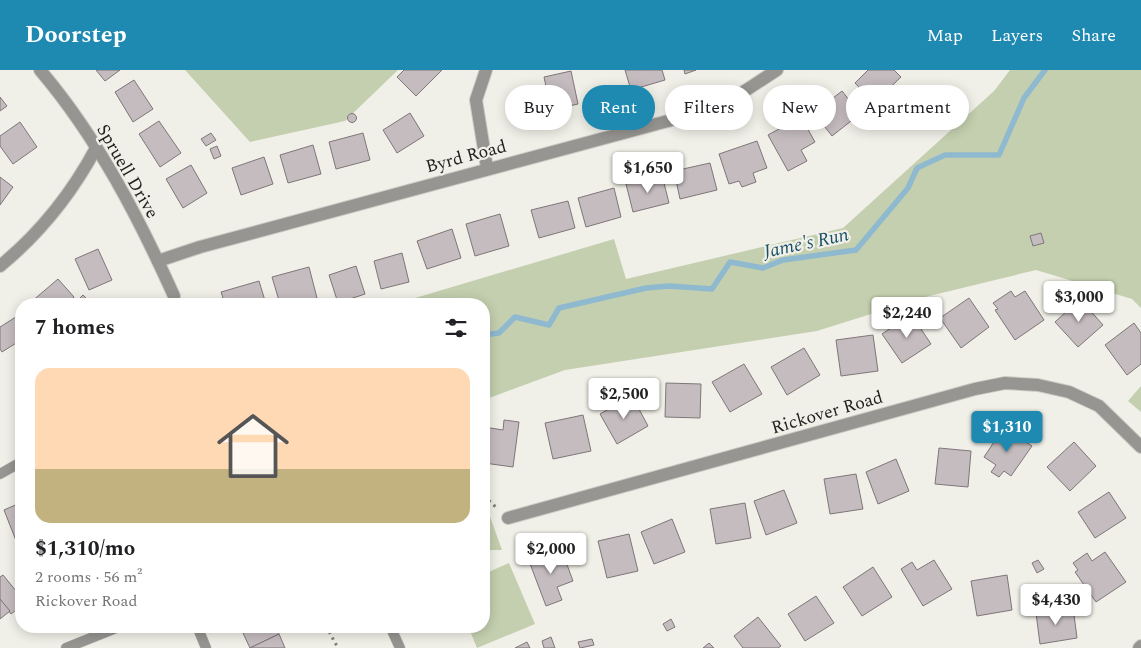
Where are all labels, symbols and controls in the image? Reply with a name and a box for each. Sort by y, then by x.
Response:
text: Doorstep [25,17,127,53]
text: Map [927,22,963,49]
text: Layers [991,22,1043,49]
text: Share [1071,22,1116,49]
chip: Buy [505,85,572,130]
chip: Rent [582,85,655,130]
chip: Filters [665,85,753,130]
chip: New [763,85,836,130]
chip: Apartment [846,85,969,130]
street label: Spruell Drive [90,119,165,223]
street label: Byrd Road [423,133,510,180]
pin: $1,650 [607,152,689,194]
text: $1,650 [623,156,673,180]
water label: Jame's Run [759,220,851,267]
pin: $3,000 [1038,280,1120,323]
text: $3,000 [1054,285,1104,309]
pin: $2,240 [866,296,948,339]
text: $2,240 [882,301,932,325]
text: 7 homes [35,312,115,344]
icon: filters [442,314,470,342]
pin: $2,500 [583,378,665,420]
text: $2,500 [599,382,649,406]
street label: Rickover Road [768,384,886,441]
icon: home [208,401,298,491]
pin: $1,310 [966,410,1048,453]
text: $1,310 [982,415,1032,439]
pin: $2,000 [510,532,592,575]
text: $1,310/mo [35,533,135,565]
text: $2,000 [526,537,576,561]
text: 2 rooms · 56 m² [35,565,142,589]
pin: $4,430 [1015,584,1097,626]
text: $4,430 [1031,588,1081,612]
text: Rickover Road [35,589,137,613]

